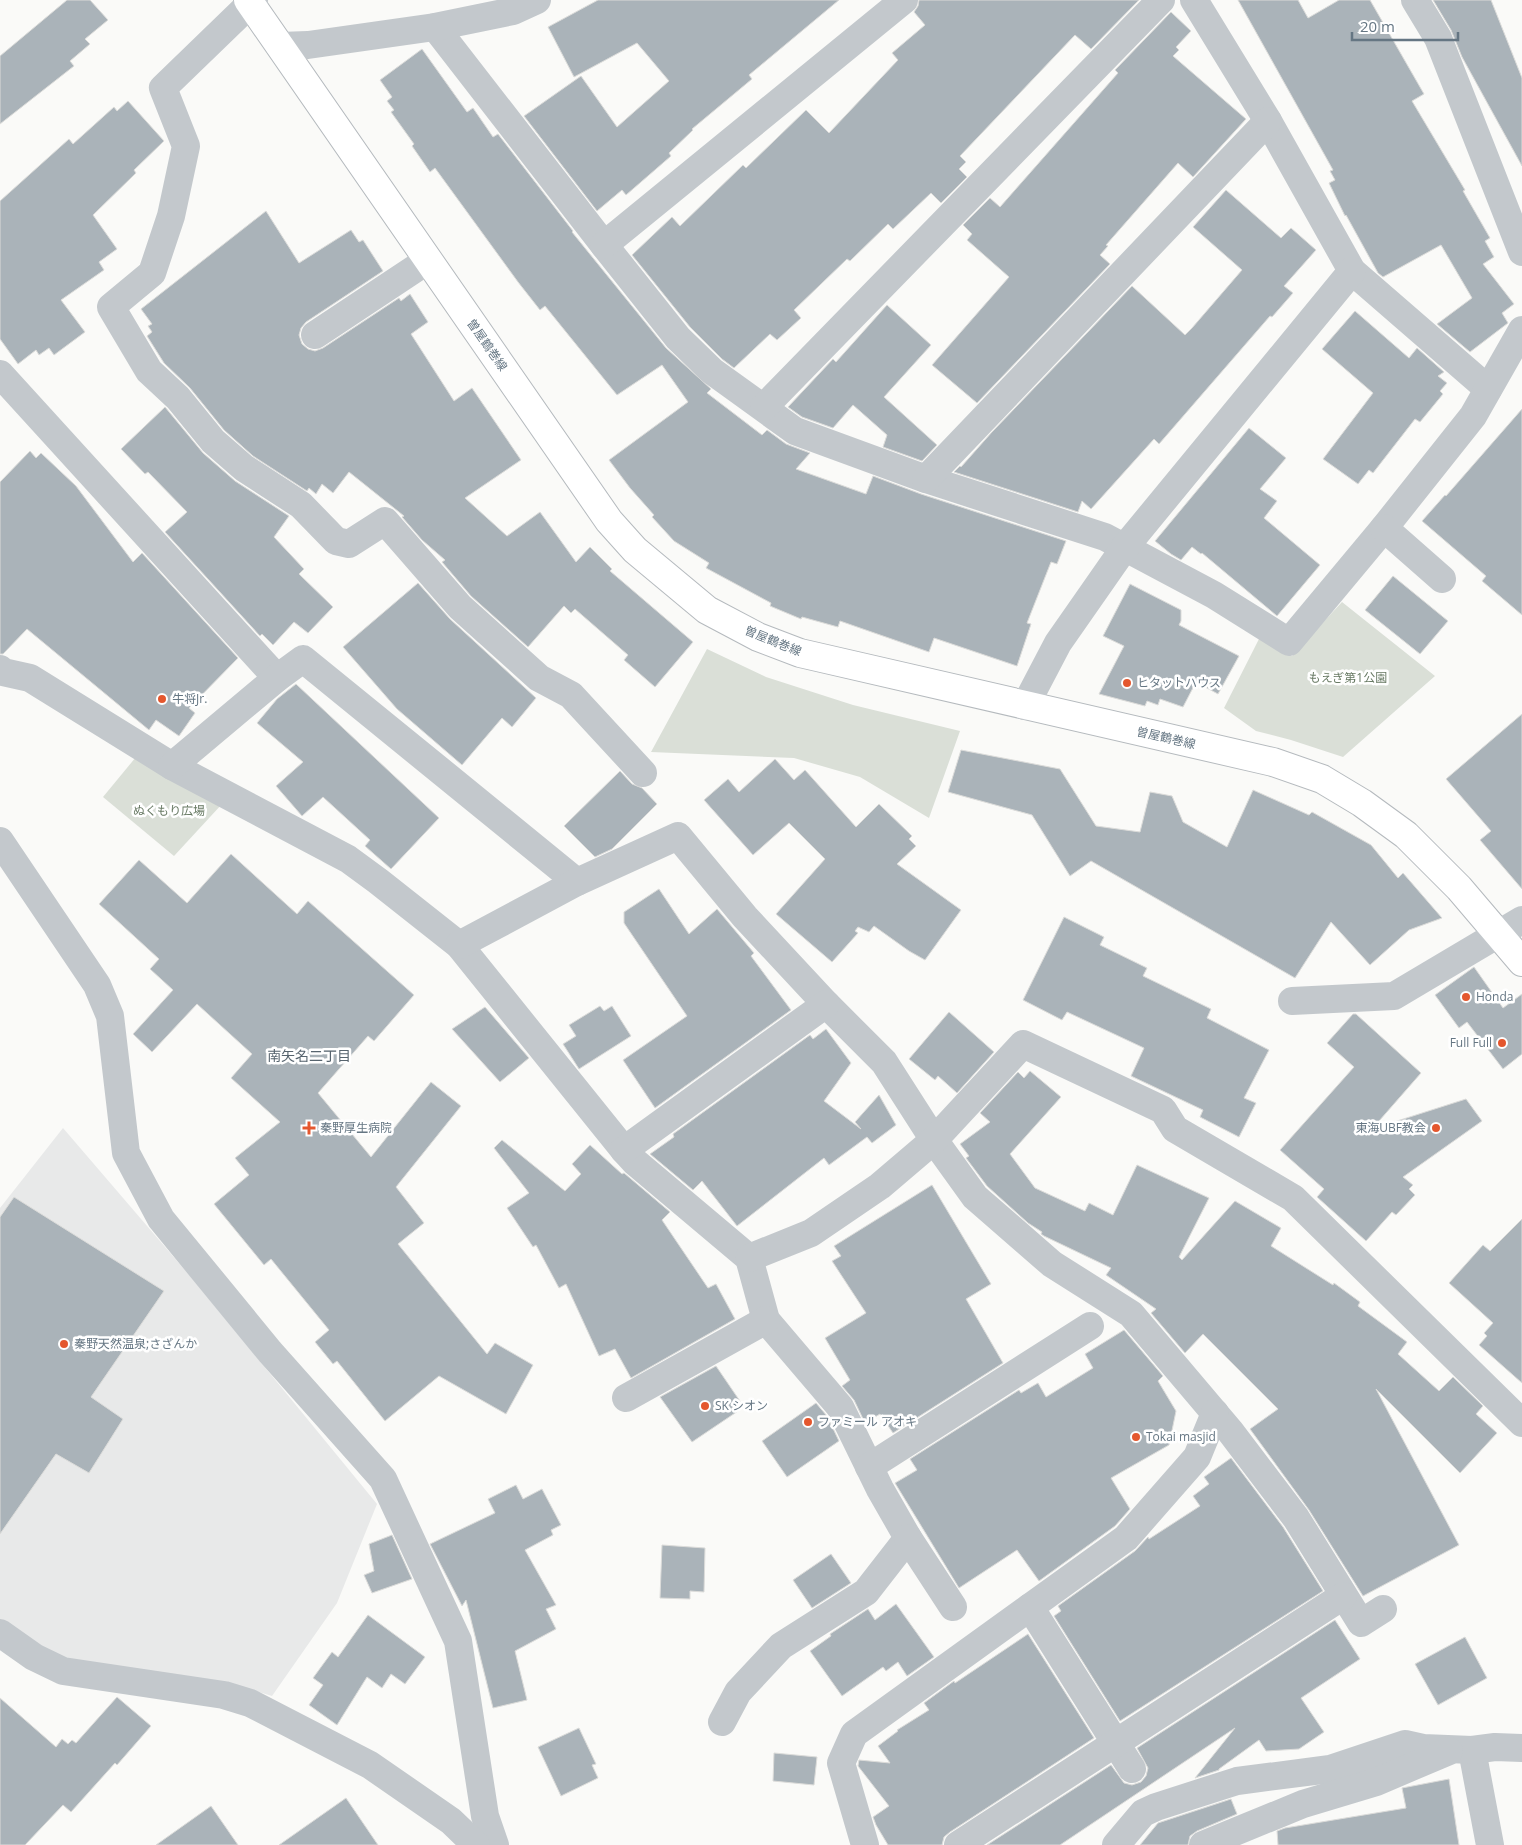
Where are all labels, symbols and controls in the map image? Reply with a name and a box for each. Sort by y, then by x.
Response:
scale bar [1352,10,1458,42]
text: 20 m [1360,16,1395,36]
street label: 曽屋鶴巻線 [463,315,512,374]
street label: 曽屋鶴巻線 [742,621,804,660]
park label: もえぎ第1公園 [1309,669,1387,686]
place label: ヒタットハウス [1137,674,1221,691]
marker: ヒタットハウス [1121,677,1133,689]
place label: 牛将Jr. [172,690,207,707]
marker: 牛将Jr. [156,693,168,705]
street label: 曽屋鶴巻線 [1135,722,1197,753]
park label: ぬくもり広場 [133,802,205,819]
place label: Honda [1476,988,1513,1005]
marker: Honda [1460,991,1472,1003]
place label: Full Full [1450,1034,1492,1051]
marker: Full Full [1496,1037,1508,1049]
district label: 南矢名二丁目 [267,1046,351,1065]
place label: 秦野厚生病院 [320,1119,392,1136]
place label: 東海UBF教会 [1355,1119,1426,1136]
marker: 秦野厚生病院 [302,1121,316,1135]
marker: 東海UBF教会 [1430,1122,1442,1134]
place label: 秦野天然温泉;さざんか [74,1335,197,1352]
marker: 秦野天然温泉;さざんか [58,1338,70,1350]
place label: SK シオン [715,1397,768,1414]
marker: SK シオン [699,1400,711,1412]
place label: ファミール アオキ [818,1413,917,1430]
marker: ファミール アオキ [802,1416,814,1428]
place label: Tokai masjid [1146,1428,1216,1445]
marker: Tokai masjid [1130,1431,1142,1443]

